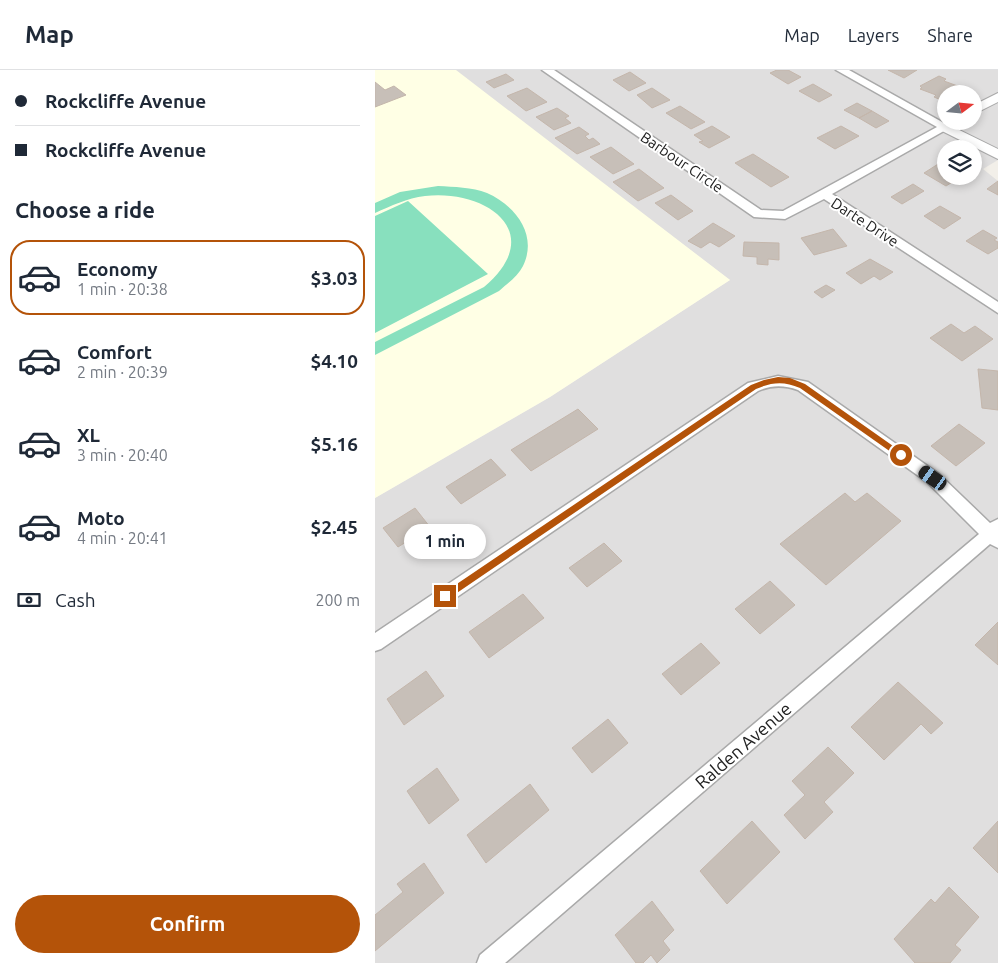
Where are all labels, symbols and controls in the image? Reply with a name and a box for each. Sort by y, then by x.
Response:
text: Map [25,21,74,48]
text: Map [784,25,820,45]
text: Layers [848,25,899,45]
text: Share [927,25,973,45]
north arrow [937,85,983,130]
map controls [937,85,982,185]
text: Rockcliffe Avenue [45,90,206,112]
street label: Barbour Circle [638,128,726,196]
text: Rockcliffe Avenue [45,139,206,161]
button: layers [937,140,982,185]
street label: Darte Drive [828,194,902,250]
text: Choose a ride [15,197,155,222]
icon: car [17,255,62,300]
text: Economy [77,258,158,280]
text: $3.03 [310,267,358,289]
text: 1 min · 20:38 [77,280,168,298]
icon: car [17,338,62,383]
text: Comfort [77,341,152,363]
text: $4.10 [310,350,358,372]
text: 2 min · 20:39 [77,363,168,381]
icon: car [17,421,62,466]
text: XL [77,424,100,446]
text: $5.16 [310,433,358,455]
route start [890,444,912,466]
text: 3 min · 20:40 [77,446,168,464]
car [916,463,949,493]
icon: car [17,504,62,549]
text: Moto [77,507,125,529]
text: $2.45 [310,516,358,538]
callout: 1 min [404,524,486,558]
text: 4 min · 20:41 [77,529,168,547]
text: 1 min [425,532,465,550]
route end [434,585,456,607]
icon: cash [15,586,43,614]
text: Cash [55,589,96,611]
text: 200 m [315,591,360,609]
street label: Ralden Avenue [691,698,795,792]
button: Confirm [15,895,360,953]

